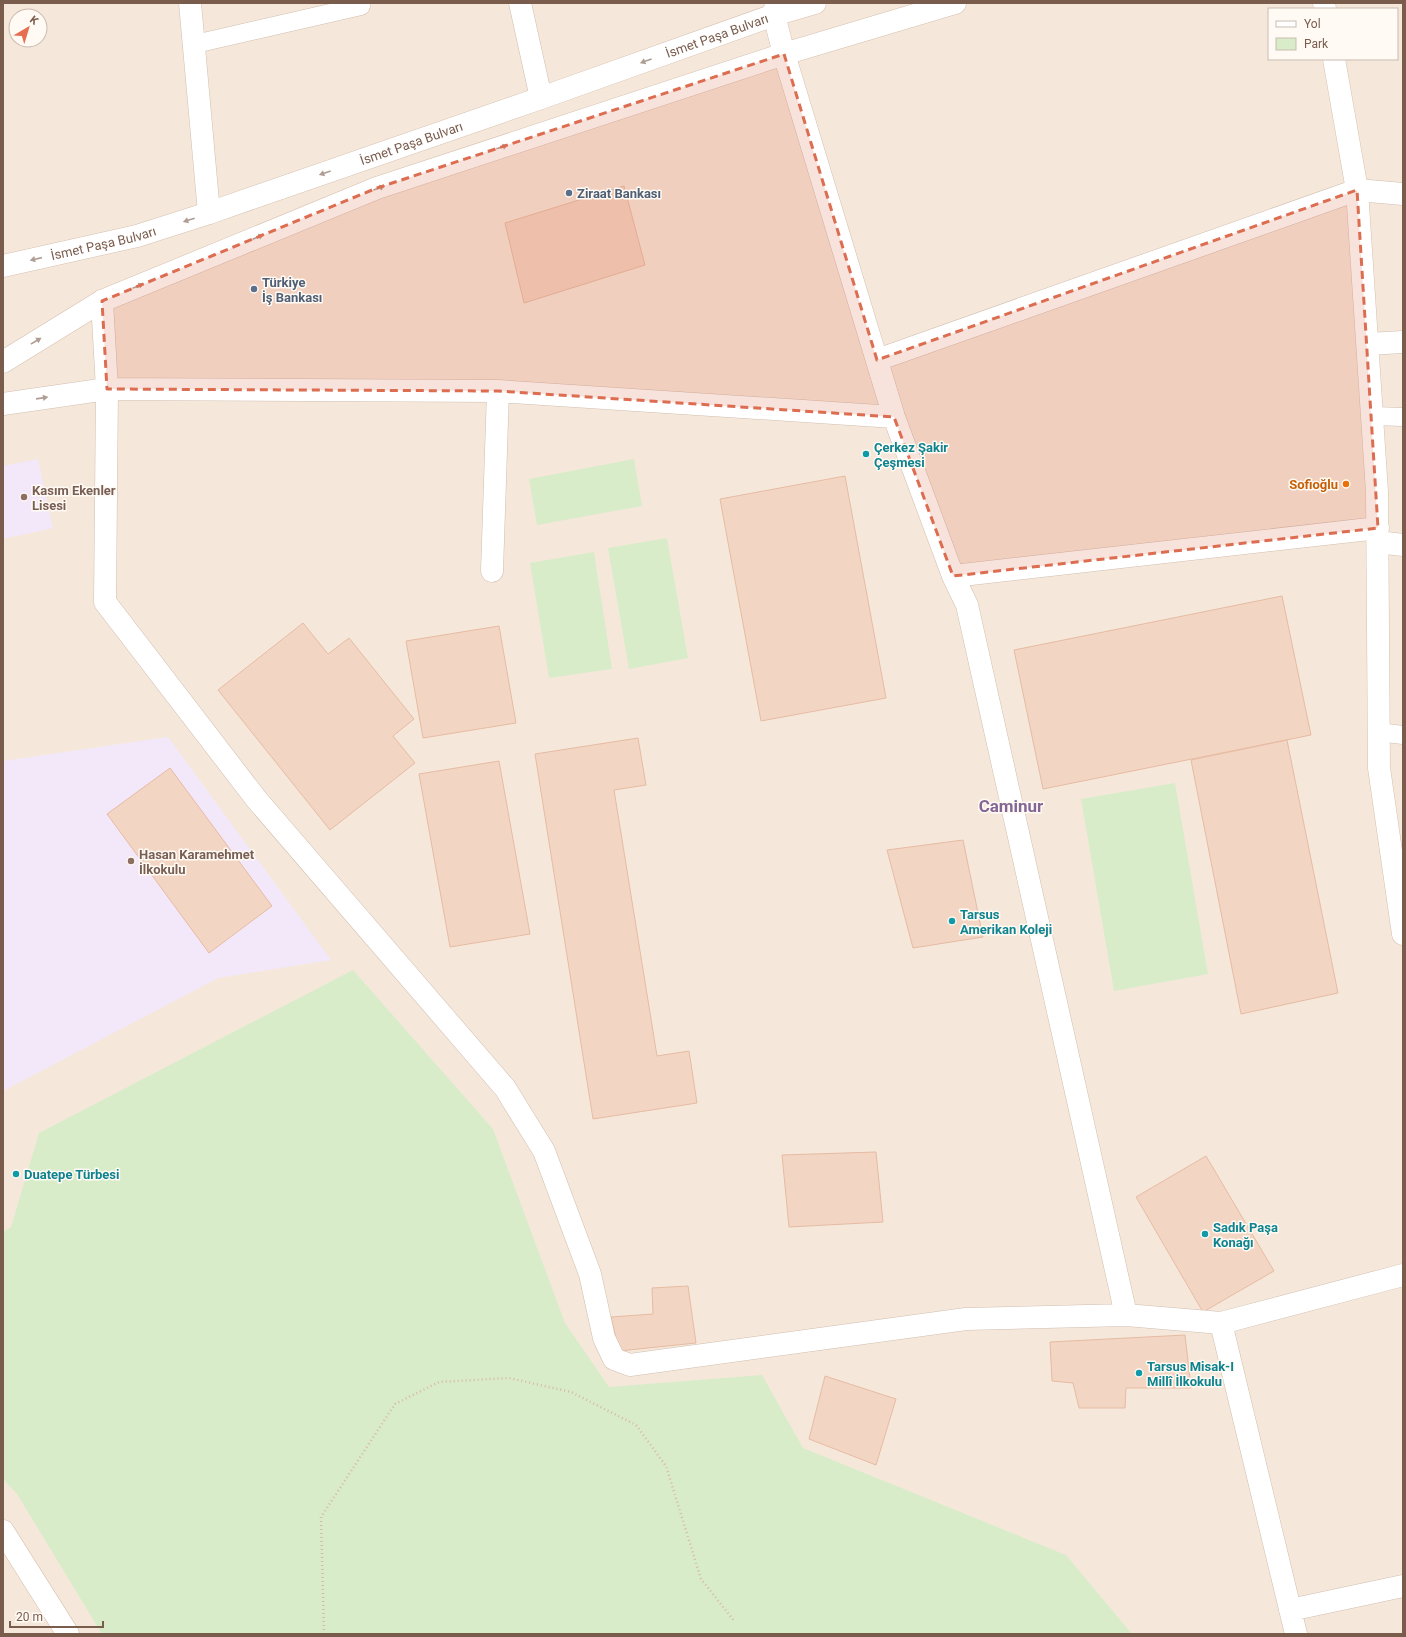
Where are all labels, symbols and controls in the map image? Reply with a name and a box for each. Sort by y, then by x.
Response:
north arrow [8,8,48,48]
legend [1268,8,1398,60]
street label: İsmet Paşa Bulvarı [664,10,770,60]
text: K [27,13,41,28]
text: Yol [1304,17,1321,31]
text: Park [1304,37,1329,51]
one-way arrow [640,58,652,64]
street label: İsmet Paşa Bulvarı [358,118,465,168]
one-way arrow [496,144,508,150]
one-way arrow [319,171,331,177]
one-way arrow [373,184,385,190]
place label: Ziraat Bankası [577,186,661,201]
marker: Ziraat Bankası [564,188,574,198]
one-way arrow [182,217,194,223]
street label: İsmet Paşa Bulvarı [49,223,158,263]
one-way arrow [253,234,264,240]
one-way arrow [30,256,42,262]
place label: Türkiye İş Bankası [262,275,322,305]
one-way arrow [133,283,145,289]
marker: Türkiye İş Bankası [249,284,259,294]
one-way arrow [30,338,42,345]
one-way arrow [36,395,48,401]
place label: Çerkez Şakir Çeşmesi [874,440,948,470]
marker: Çerkez Şakir Çeşmesi [861,449,871,459]
place label: Sofioğlu [1289,477,1338,492]
marker: Sofioğlu [1341,479,1351,489]
place label: Kasım Ekenler Lisesi [32,483,116,513]
marker: Kasım Ekenler Lisesi [19,492,29,502]
district label: Caminur [979,796,1044,816]
place label: Hasan Karamehmet İlkokulu [139,847,255,877]
marker: Hasan Karamehmet İlkokulu [126,856,136,866]
place label: Tarsus Amerikan Koleji [960,907,1052,937]
marker: Tarsus Amerikan Koleji [947,916,957,926]
place label: Duatepe Türbesi [24,1167,119,1182]
marker: Duatepe Türbesi [11,1169,21,1179]
place label: Sadık Paşa Konağı [1213,1220,1278,1250]
marker: Sadık Paşa Konağı [1200,1229,1210,1239]
place label: Tarsus Misak-I Millî İlkokulu [1147,1359,1234,1389]
marker: Tarsus Misak-I Millî İlkokulu [1134,1368,1144,1378]
scale bar [10,1603,103,1629]
text: 20 m [16,1610,43,1624]

